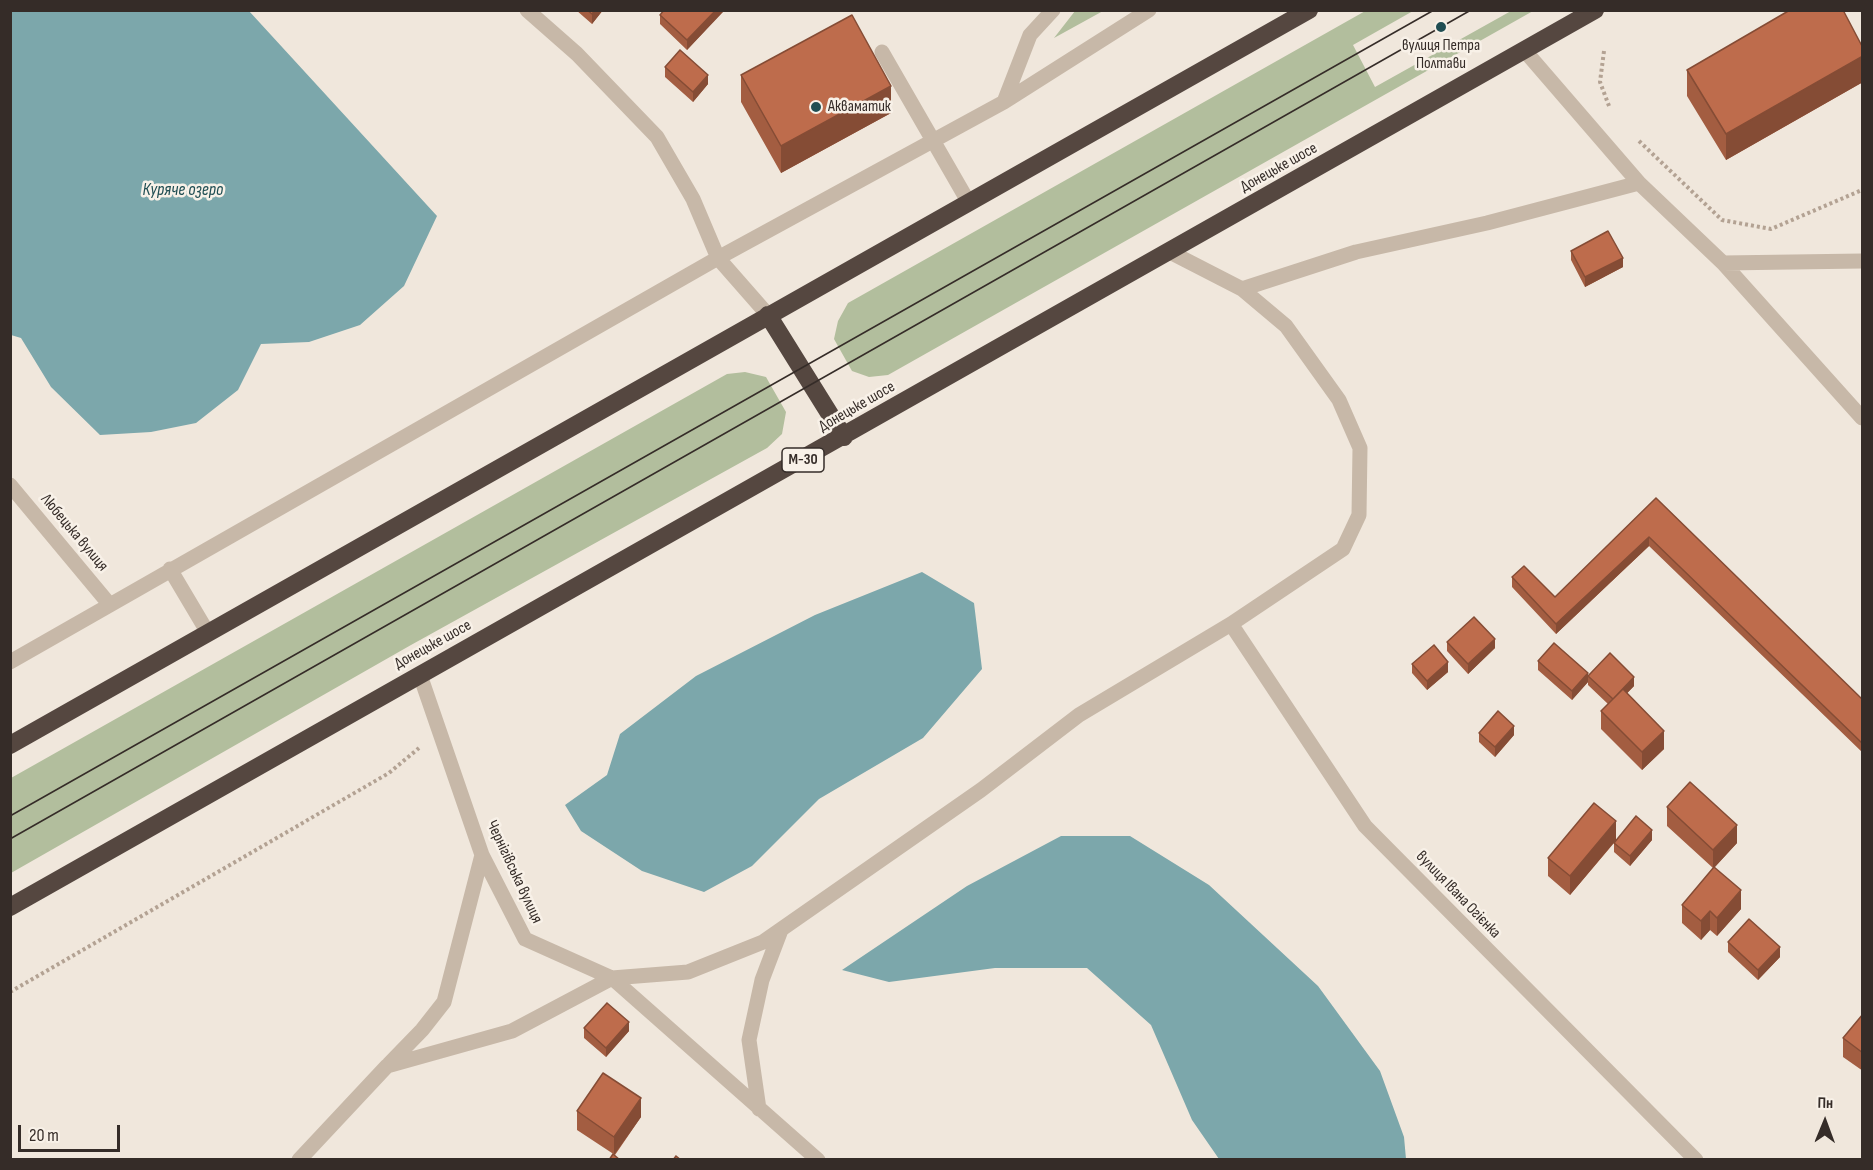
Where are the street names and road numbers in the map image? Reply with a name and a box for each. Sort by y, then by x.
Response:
street label: Донецьке шосе [1237,139,1321,197]
street label: Донецьке шосе [815,377,899,437]
road number: М-30 [782,448,824,472]
street label: Любецька вулиця [36,491,112,575]
street label: Донецьке шосе [391,616,475,674]
street label: Чернігівська вулиця [482,817,546,927]
street label: вулиця Івана Огієнка [1412,847,1504,943]

